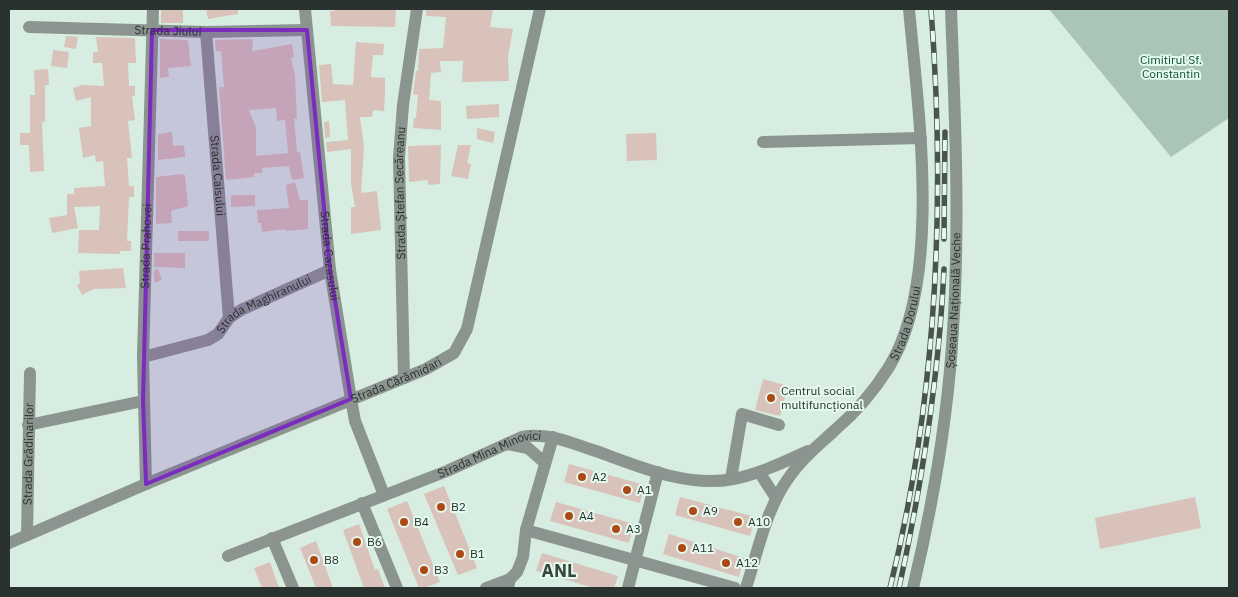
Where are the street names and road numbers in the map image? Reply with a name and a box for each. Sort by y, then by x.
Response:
street label: Strada Jiului [134,22,202,39]
street label: Strada Ștefan Secăreanu [391,126,408,260]
street label: Strada Caisului [207,135,229,216]
street label: Strada Prahovei [137,203,154,289]
street label: Strada Cazasului [317,210,343,301]
street label: Șoseaua Națională Veche [942,232,963,369]
street label: Strada Maghiranului [213,271,314,336]
street label: Strada Dorului [886,285,923,363]
street label: Strada Cărămidari [349,354,444,406]
street label: Strada Grădinarilor [20,402,36,505]
street label: Strada Mina Minovici [435,428,542,481]

